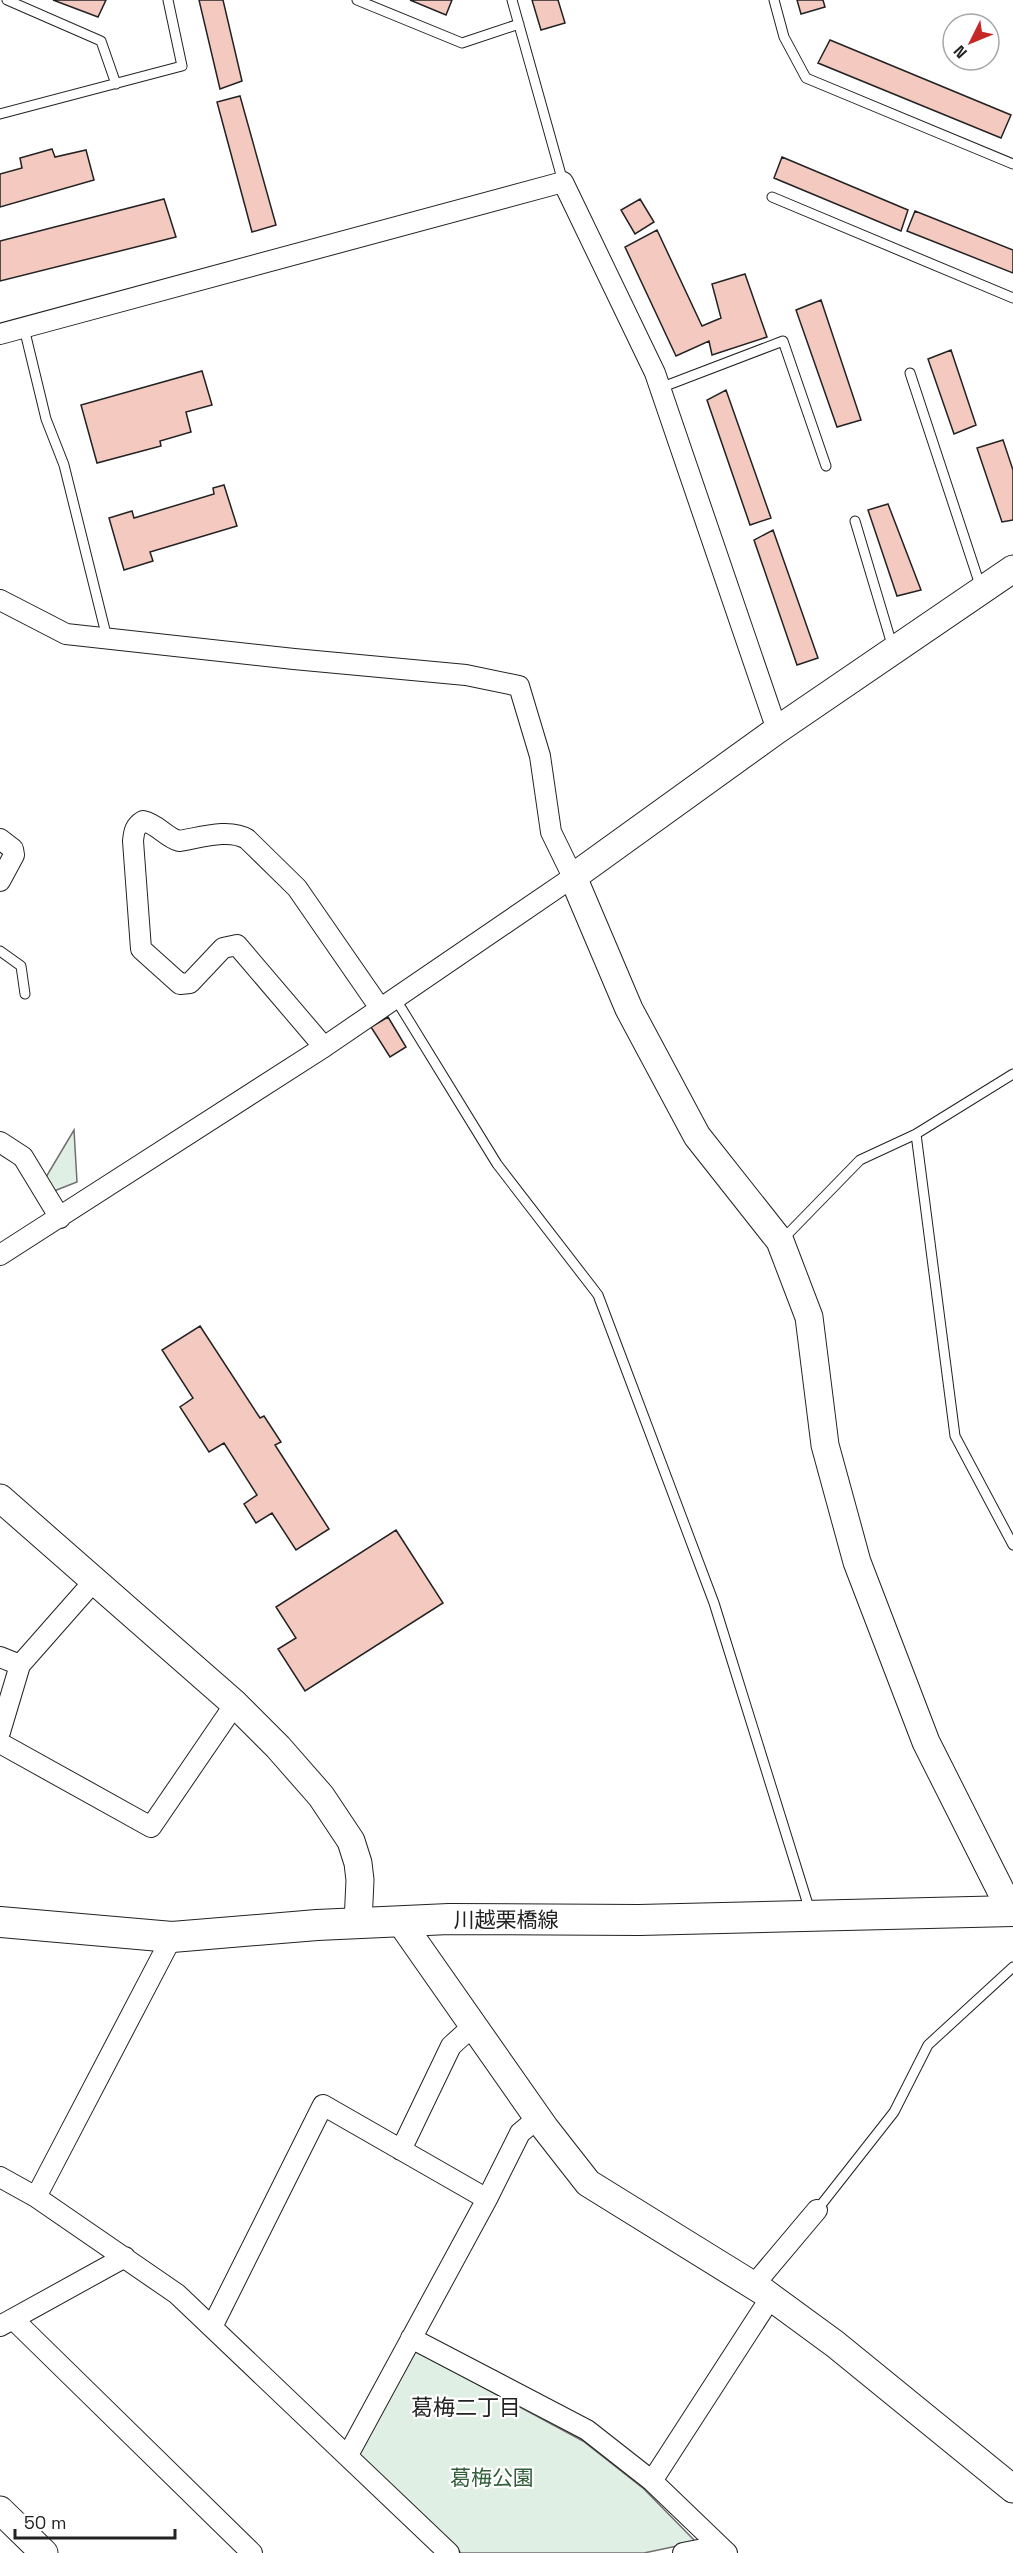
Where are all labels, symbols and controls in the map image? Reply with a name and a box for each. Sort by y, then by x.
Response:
north arrow [941,12,1001,72]
text: N [949,41,972,63]
street label: 川越栗橋線 [454,1906,559,1933]
district label: 葛梅二丁目 [411,2393,521,2421]
park label: 葛梅公園 [450,2464,534,2491]
scale bar [15,2502,176,2540]
text: 50 m [24,2511,66,2534]

